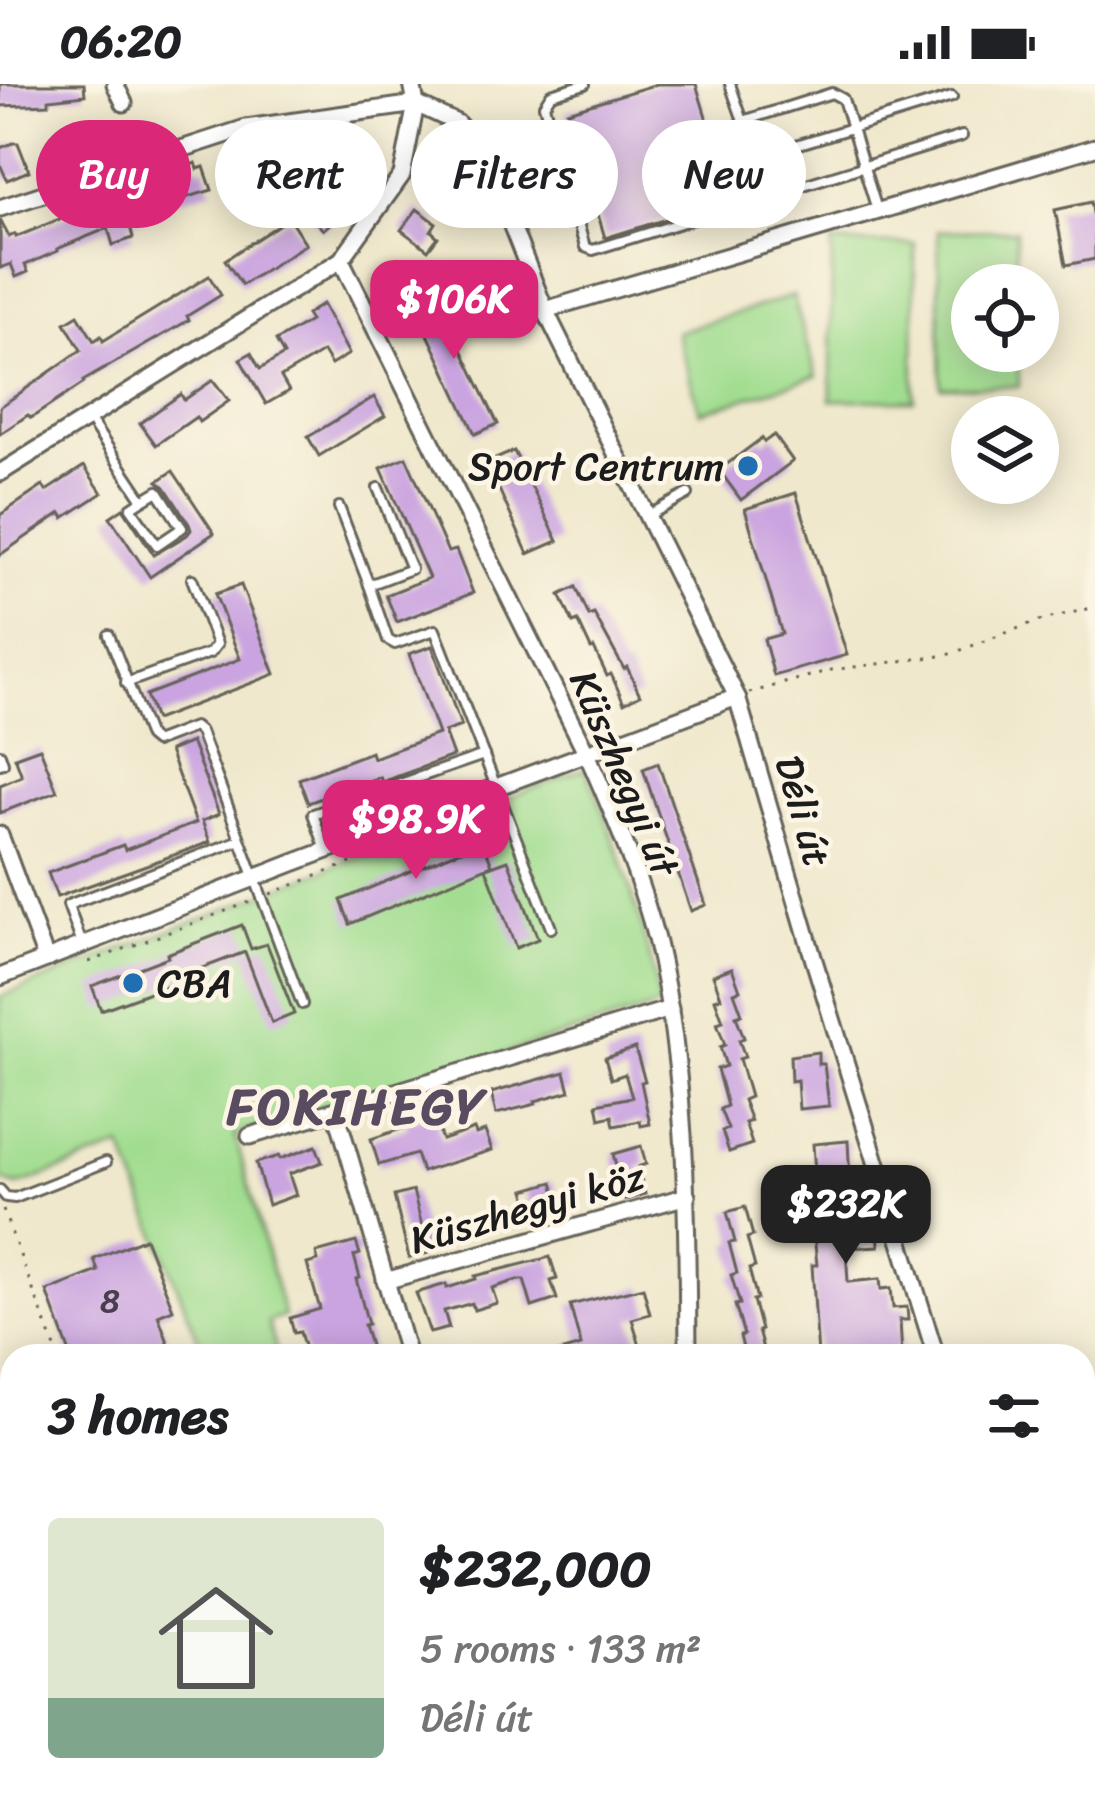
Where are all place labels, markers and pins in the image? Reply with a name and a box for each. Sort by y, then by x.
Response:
pin: $106K [370,260,538,362]
place label: Sport Centrum [468,432,724,501]
marker: Sport Centrum [735,453,761,479]
pin: $98.9K [318,780,514,882]
place label: CBA [157,949,232,1018]
marker: CBA [120,970,146,996]
pin: $232K [762,1165,930,1267]

